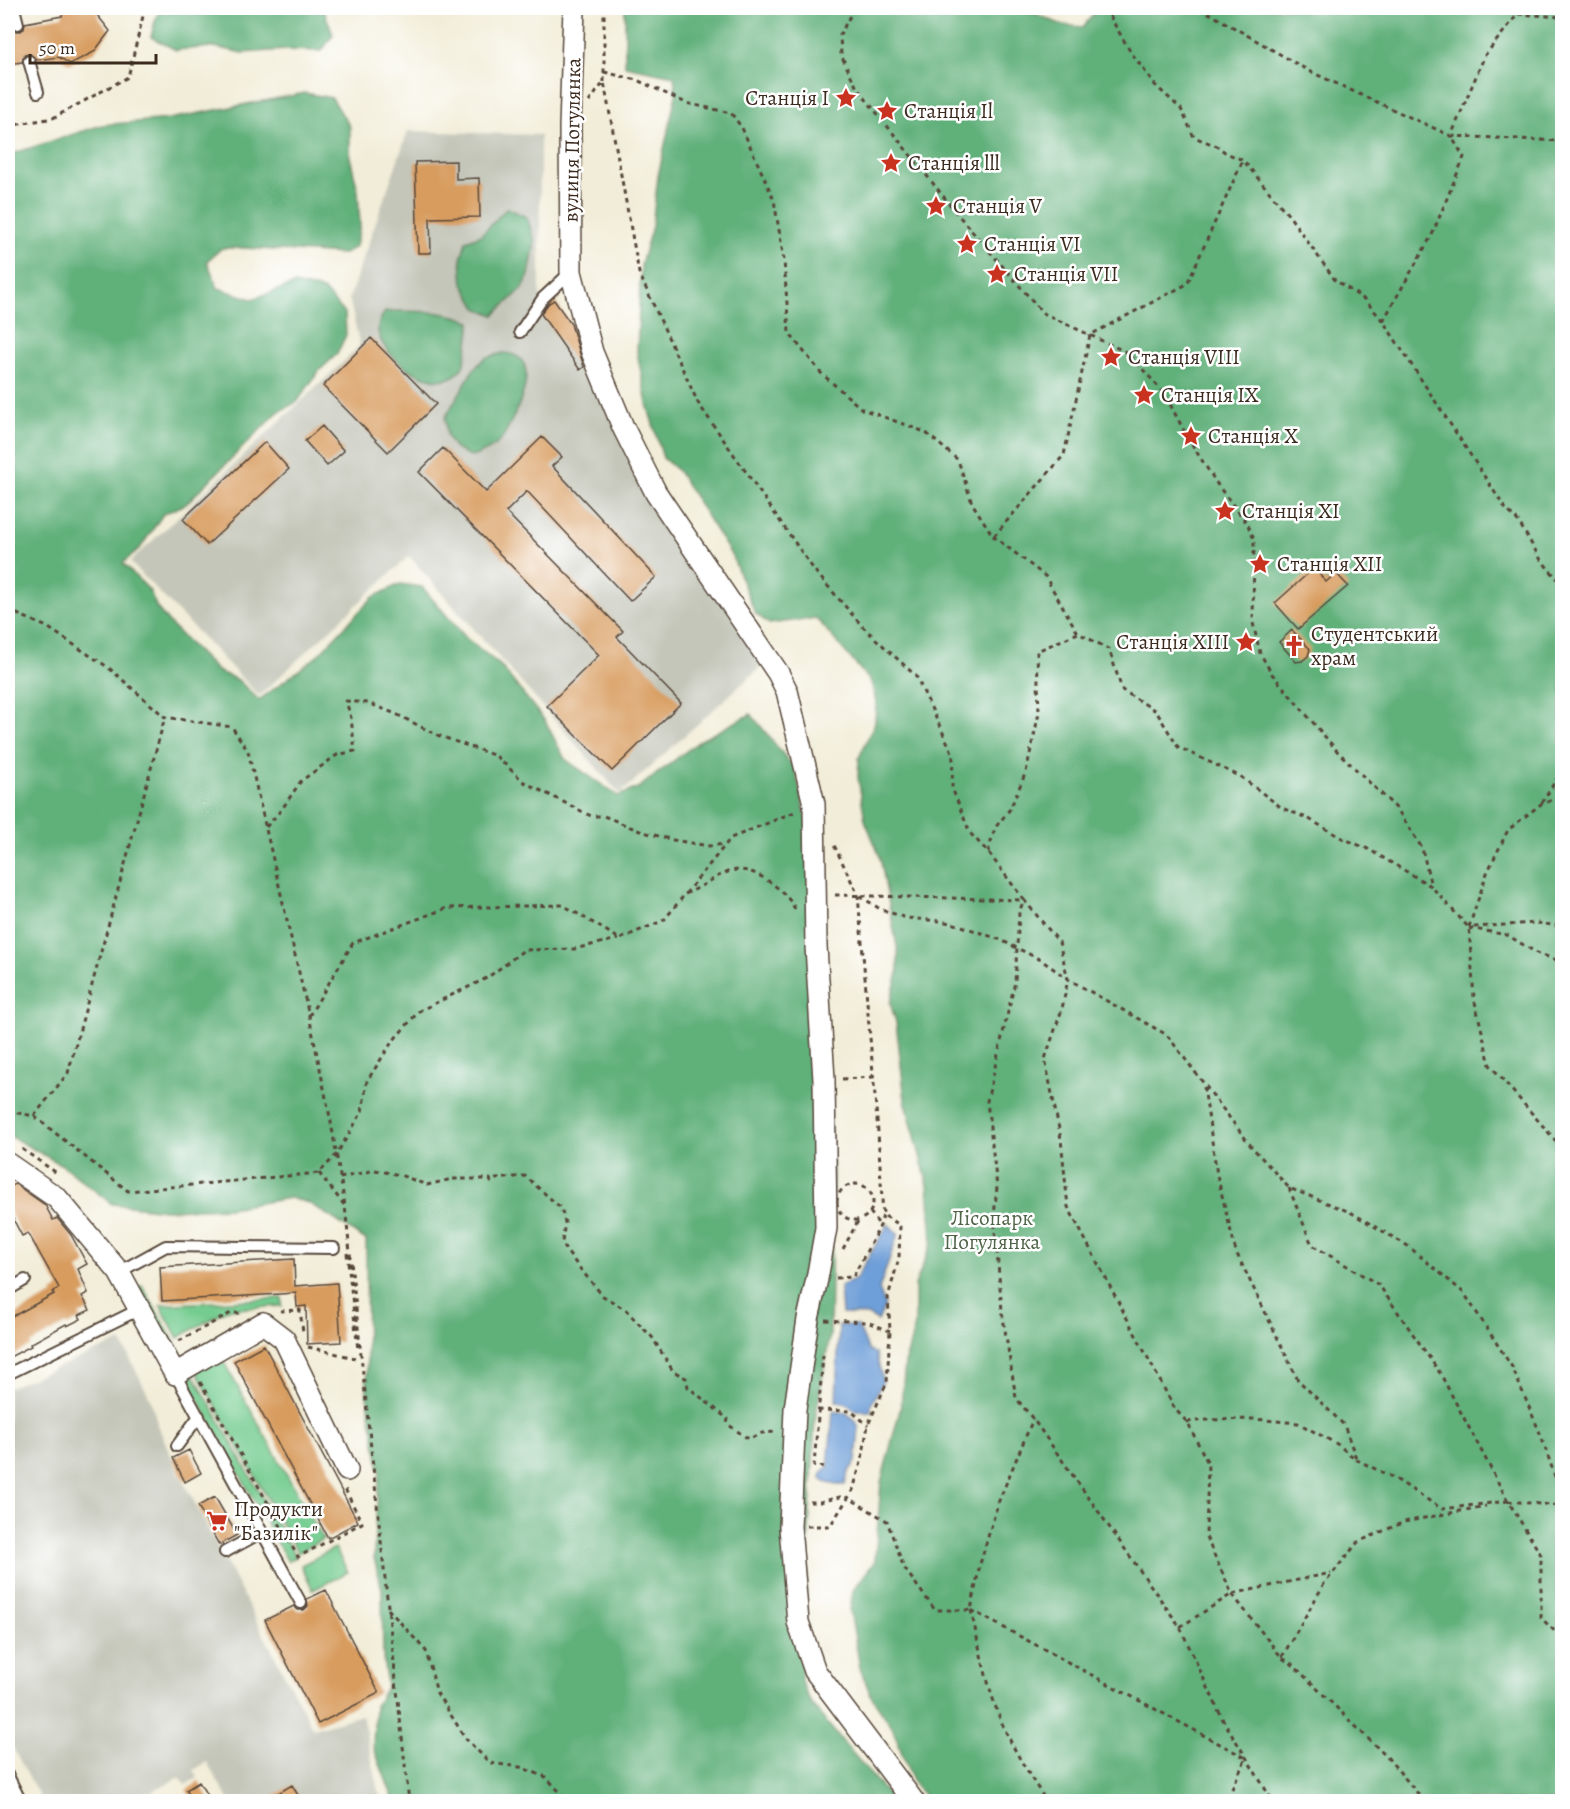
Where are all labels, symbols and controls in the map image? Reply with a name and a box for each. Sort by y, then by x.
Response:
scale bar [30,27,156,65]
text: 50 m [39,36,75,60]
street label: вулиця Погулянка [557,57,587,223]
place label: Cтанція I [745,84,829,112]
place icon: Cтанція I [834,86,858,110]
place label: Cтанція Il [904,97,993,125]
place icon: Cтанція Il [875,99,899,123]
place label: Cтанція lll [908,149,1000,177]
place icon: Cтанція lll [879,151,903,175]
place label: Cтанція V [953,192,1042,220]
place icon: Cтанція V [924,194,948,218]
place label: Станція VI [984,230,1081,258]
place icon: Станція VI [955,232,979,256]
place label: Станція VII [1014,260,1118,288]
place icon: Станція VII [985,262,1009,286]
place label: Cтанція VIII [1128,343,1240,371]
place icon: Cтанція VIII [1099,345,1123,369]
place label: Cтанція IX [1161,381,1259,409]
place icon: Cтанція IX [1132,383,1156,407]
place label: Cтанція X [1208,422,1298,450]
place icon: Cтанція X [1179,424,1203,448]
place label: Cтанція XI [1242,497,1340,525]
place icon: Cтанція XI [1213,499,1237,523]
place label: Cтанція XII [1277,550,1382,578]
place icon: Cтанція XII [1248,552,1272,576]
place label: Студентський храм [1311,620,1438,672]
place label: Cтанція XIII [1116,628,1229,656]
place icon: Cтанція XIII [1234,630,1258,654]
church icon: Студентський храм [1282,634,1306,658]
park label: Лісопарк Погулянка [944,1204,1040,1256]
place label: Продукти "Базилік" [234,1495,323,1547]
supermarket icon: Продукти "Базилік" [205,1509,229,1533]

